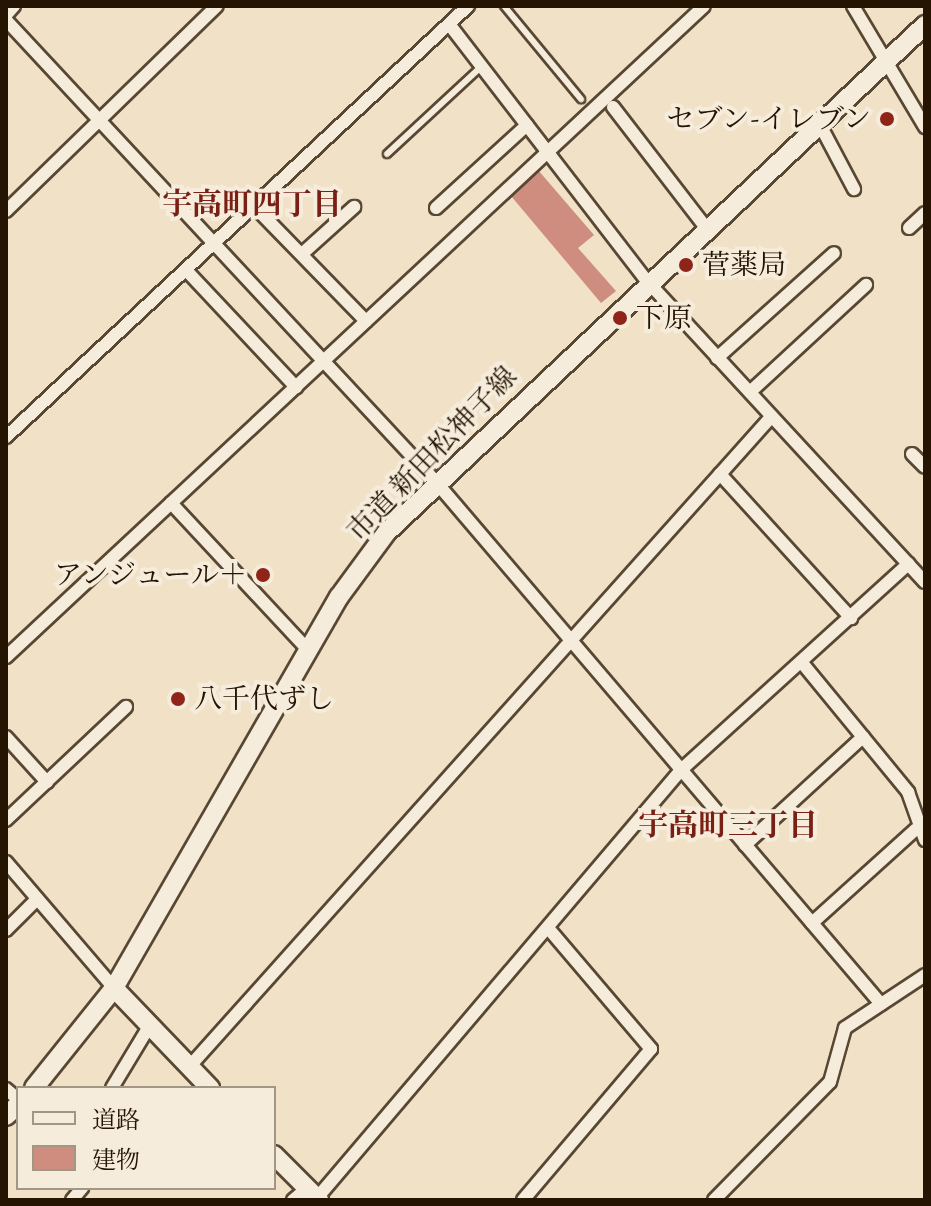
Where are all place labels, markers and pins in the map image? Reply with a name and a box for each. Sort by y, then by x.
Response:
place label: セブン-イレブン [664,102,871,136]
marker: セブン-イレブン [878,110,896,128]
place label: 菅薬局 [702,248,786,282]
marker: 菅薬局 [677,256,695,274]
place label: 下原 [636,301,692,335]
marker: 下原 [611,309,629,327]
place label: アンジュール＋ [51,558,247,592]
marker: アンジュール＋ [254,566,272,584]
place label: 八千代ずし [194,682,334,716]
marker: 八千代ずし [169,690,187,708]

